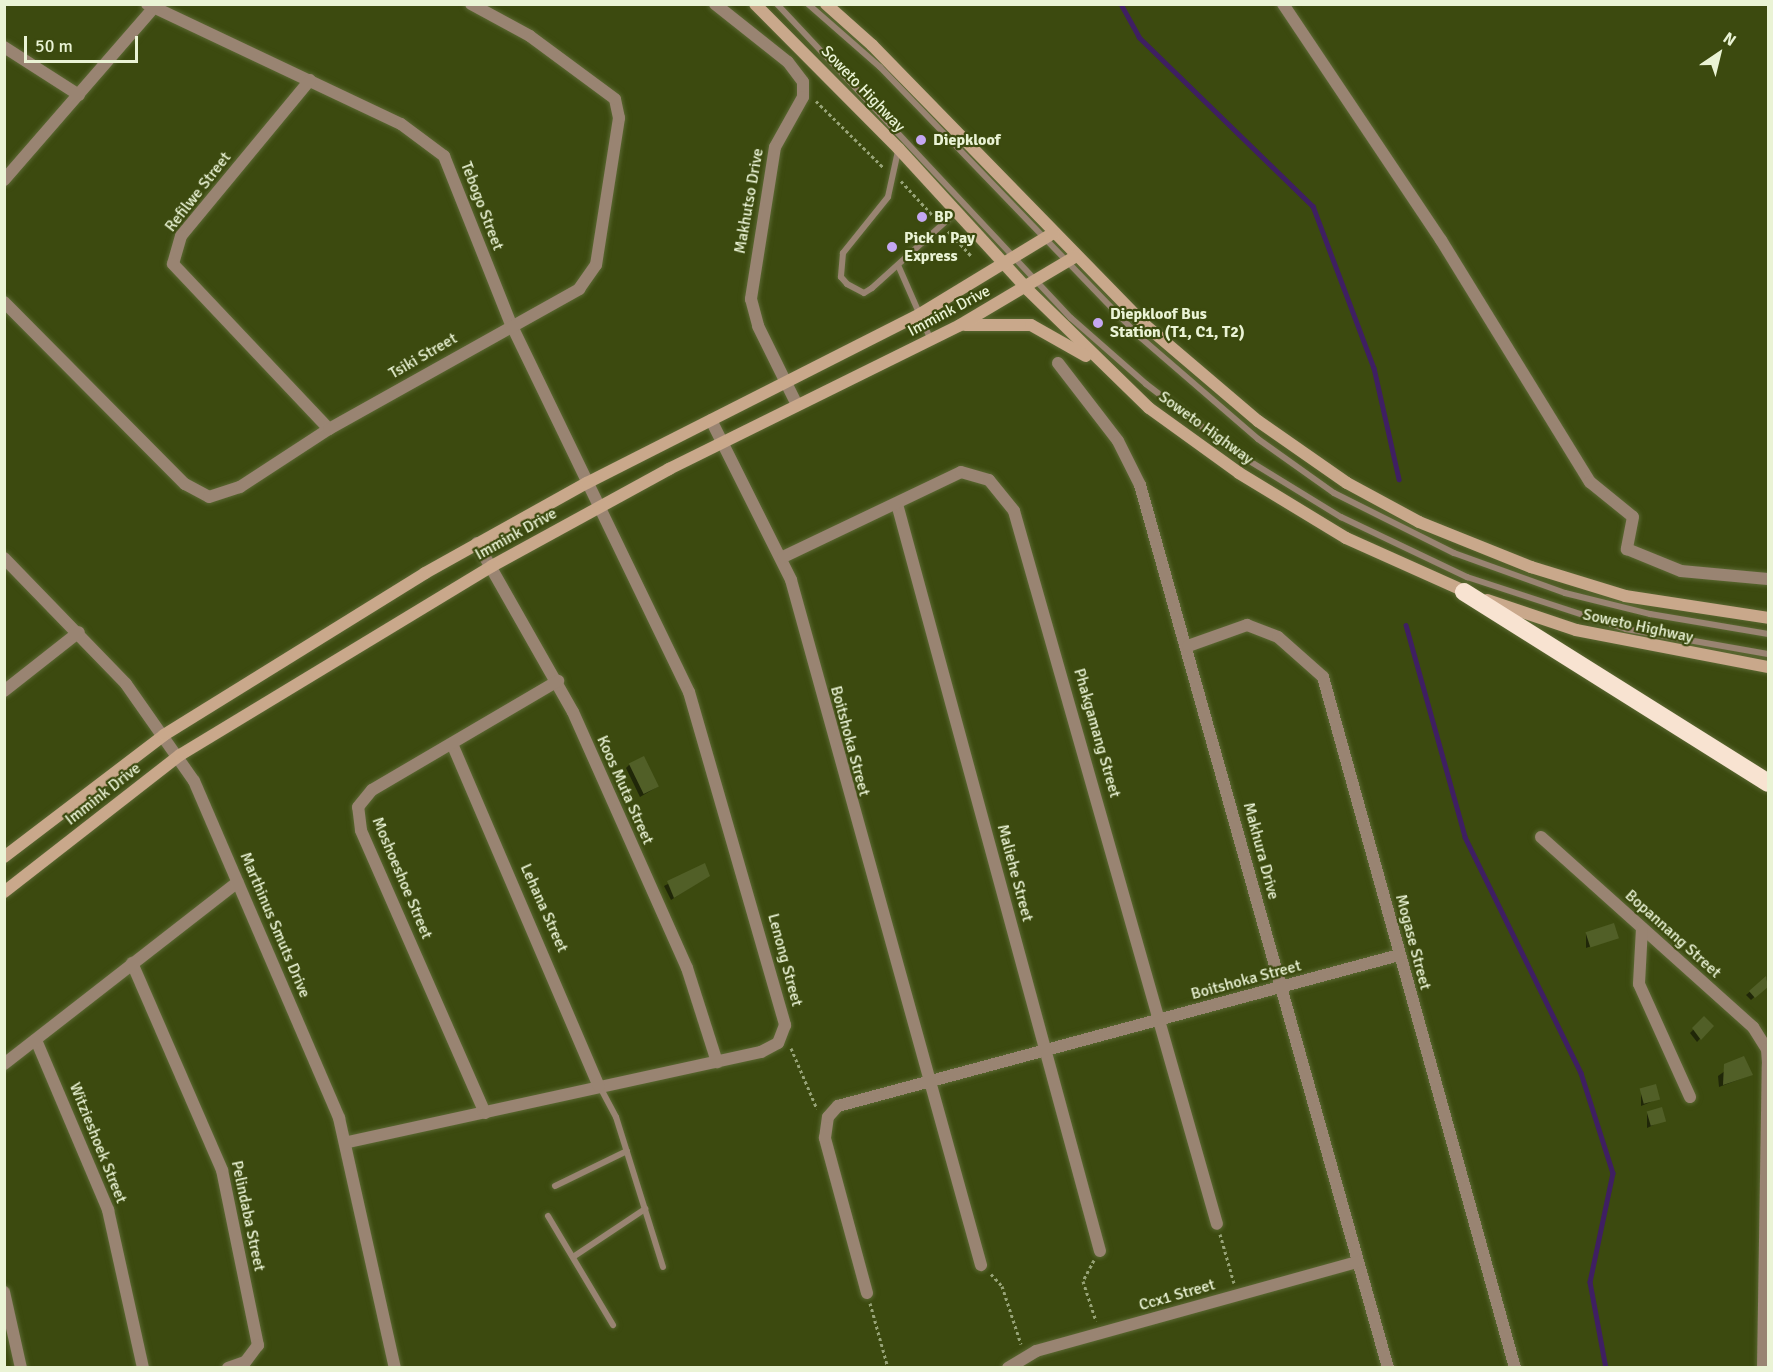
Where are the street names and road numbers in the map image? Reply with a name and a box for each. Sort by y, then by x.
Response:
street label: Soweto Highway [817,42,909,136]
street label: Makhutso Drive [730,147,768,255]
street label: Refilwe Street [161,148,235,236]
street label: Tebogo Street [456,159,508,253]
street label: Immink Drive [904,281,994,341]
street label: Tsiki Street [386,329,460,383]
street label: Soweto Highway [1155,387,1257,469]
street label: Immink Drive [472,504,560,564]
street label: Soweto Highway [1581,605,1695,647]
street label: Phakgamang Street [1069,666,1125,800]
street label: Boitshoka Street [826,684,874,798]
street label: Koos Muta Street [592,733,658,847]
street label: Immink Drive [61,759,145,829]
street label: Makhura Drive [1239,800,1283,902]
street label: Moshoeshoe Street [368,814,436,942]
street label: Maliehe Street [993,822,1037,924]
street label: Marthinus Smuts Drive [236,849,314,1001]
street label: Lehana Street [516,861,572,955]
street label: Bopannang Street [1621,886,1725,982]
street label: Mogase Street [1391,892,1435,992]
street label: Lenong Street [763,911,807,1009]
street label: Boitshoka Street [1189,956,1303,1004]
street label: Witzieshoek Street [65,1080,131,1206]
street label: Pelindaba Street [227,1159,269,1273]
street label: Ccx1 Street [1137,1275,1217,1315]

